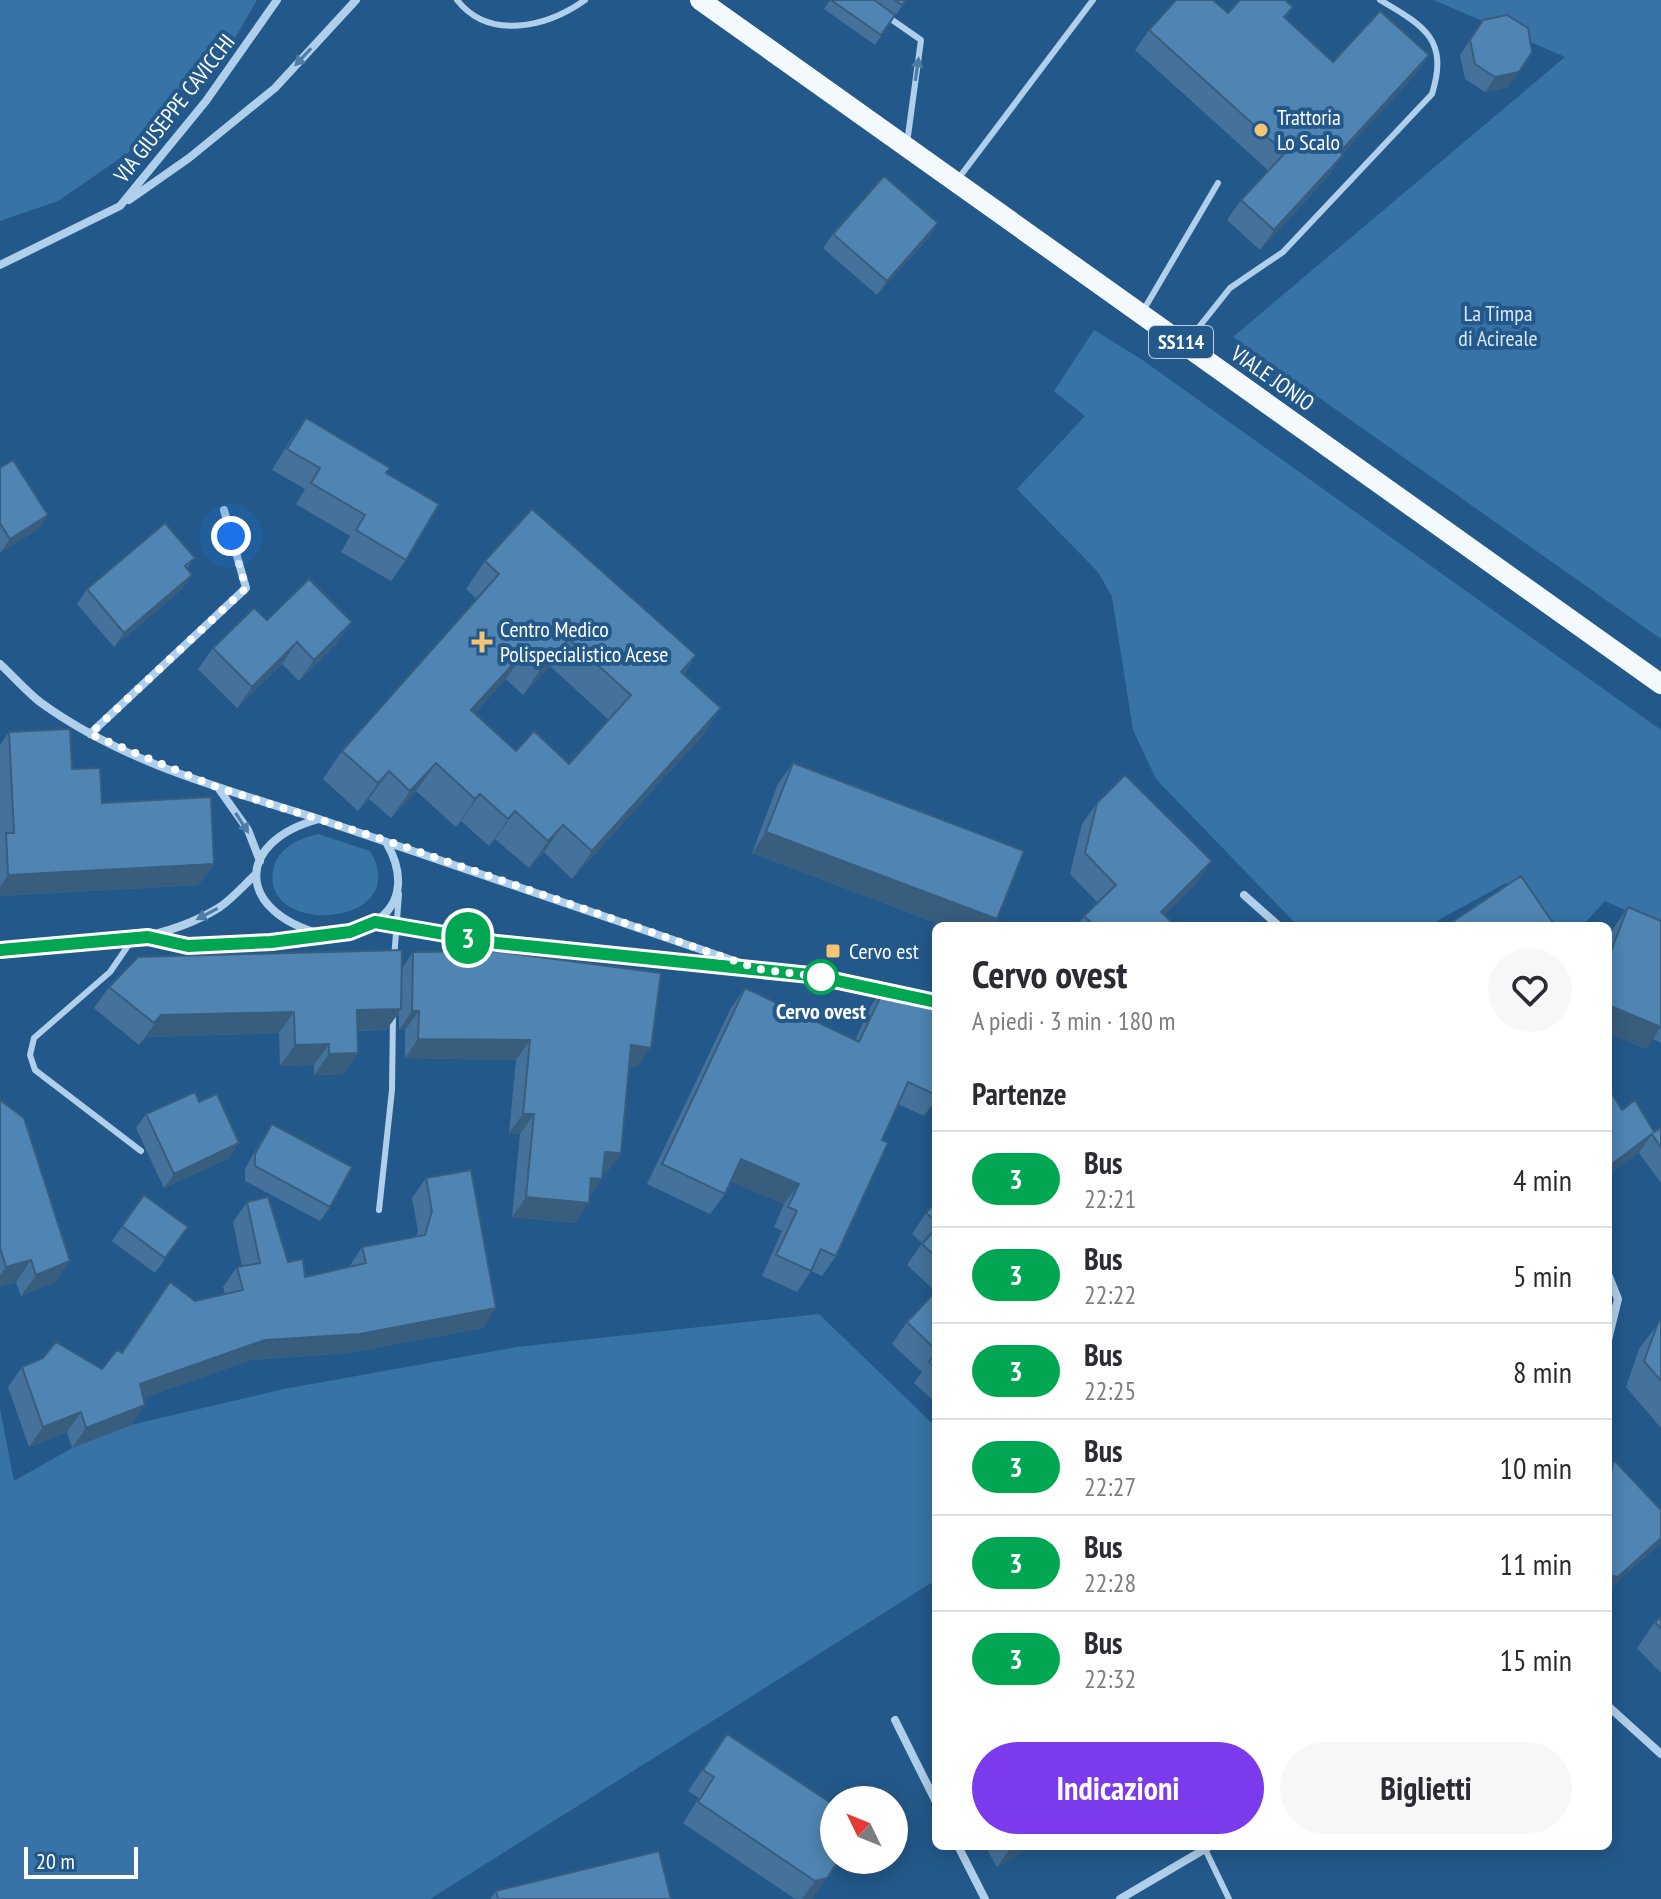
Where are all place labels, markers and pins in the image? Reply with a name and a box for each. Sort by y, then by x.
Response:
place label: Trattoria Lo Scalo [1277,103,1341,156]
marker: Trattoria Lo Scalo [1252,121,1270,139]
place label: Centro Medico Polispecialistico Acese [500,615,668,668]
marker: Centro Medico Polispecialistico Acese [471,631,493,653]
place label: Cervo est [849,937,919,965]
marker: Cervo est [824,942,842,960]
marker: Cervo ovest [804,960,838,994]
place label: Cervo ovest [776,997,867,1025]

